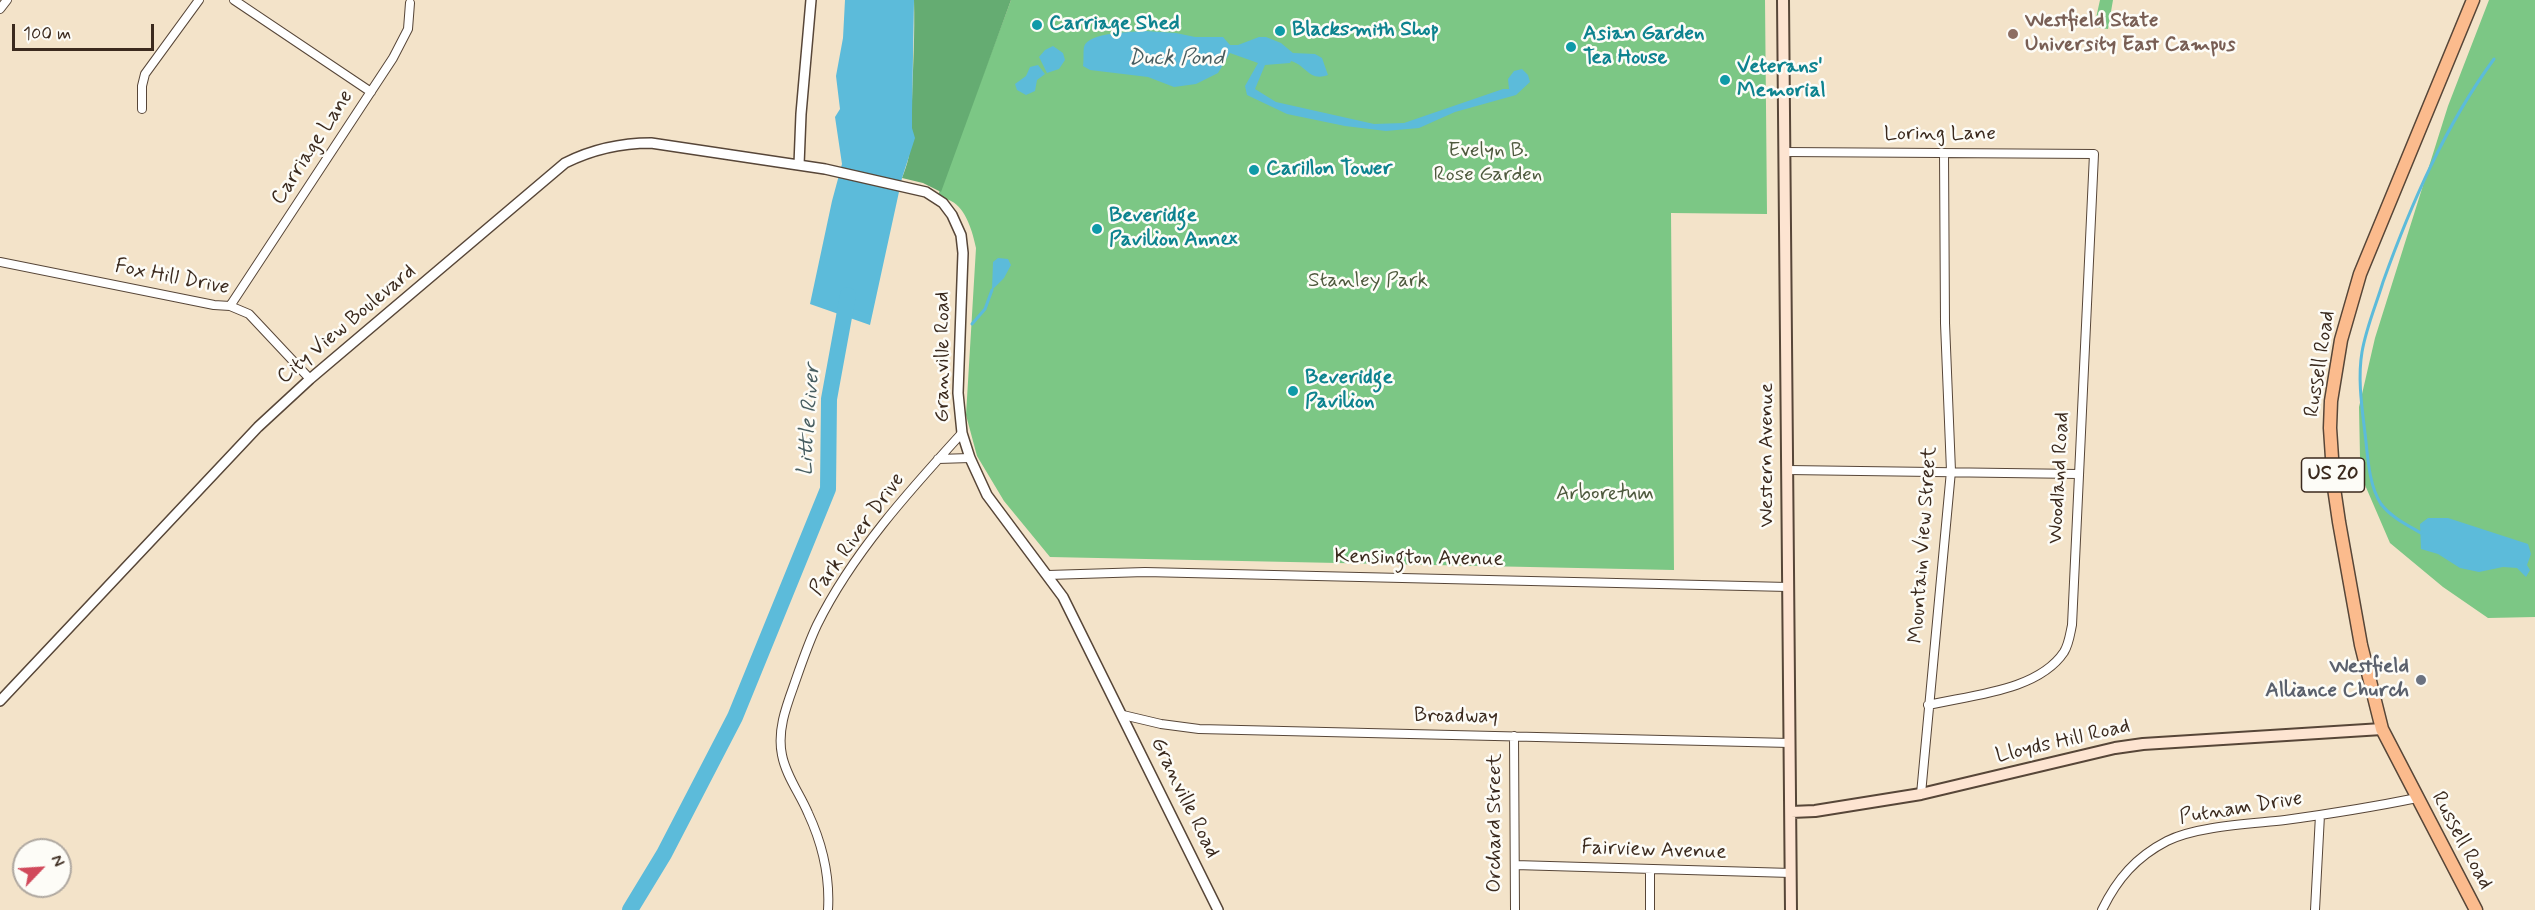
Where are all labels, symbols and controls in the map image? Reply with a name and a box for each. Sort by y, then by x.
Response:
place label: Westfield State University East Campus [2025,9,2236,59]
scale bar [15,12,158,50]
place label: Carriage Shed [1049,12,1180,38]
marker: Carriage Shed [1030,18,1044,32]
place label: Blacksmith Shop [1292,18,1439,44]
text: 100 m [23,22,71,46]
place label: Asian Garden Tea House [1583,22,1705,72]
marker: Blacksmith Shop [1273,24,1287,38]
marker: Westfield State University East Campus [2006,27,2020,41]
marker: Asian Garden Tea House [1564,40,1578,54]
water label: Duck Pond [1128,46,1224,72]
place label: Veterans' Memorial [1737,55,1826,105]
marker: Veterans' Memorial [1718,73,1732,87]
street label: Carriage Lane [267,86,359,210]
street label: Loring Lane [1884,122,1996,148]
park label: Evelyn B. Rose Garden [1434,139,1542,189]
place label: Carillon Tower [1266,157,1392,183]
marker: Carillon Tower [1247,163,1261,177]
place label: Beveridge Pavilion Annex [1109,204,1237,254]
marker: Beveridge Pavilion Annex [1090,222,1104,236]
street label: Fox Hill Drive [113,255,231,301]
street label: City View Boulevard [272,260,422,390]
park label: Stanley Park [1308,269,1428,295]
street label: Granville Road [931,291,957,423]
street label: Russell Road [2300,309,2342,419]
water label: Little River [793,363,827,477]
place label: Beveridge Pavilion [1305,366,1393,416]
street label: Western Avenue [1755,383,1781,527]
marker: Beveridge Pavilion [1286,384,1300,398]
street label: Woodland Road [2044,411,2076,545]
street label: Mountain View Street [1905,446,1943,644]
road number: US 20 [2302,458,2364,492]
street label: Park River Drive [805,469,911,601]
park label: Arboretum [1556,482,1654,508]
street label: Kensington Avenue [1334,545,1504,573]
place label: Westfield Alliance Church [2265,655,2409,705]
marker: Westfield Alliance Church [2414,673,2428,687]
street label: Broadway [1414,704,1498,730]
street label: Lloyds Hill Road [1993,714,2133,770]
street label: Granville Road [1144,733,1224,863]
street label: Orchard Street [1483,753,1509,893]
street label: Putnam Drive [2178,787,2304,831]
street label: Russell Road [2425,788,2497,894]
street label: Fairview Avenue [1581,836,1727,866]
north arrow [12,838,72,898]
text: N [45,852,69,870]

